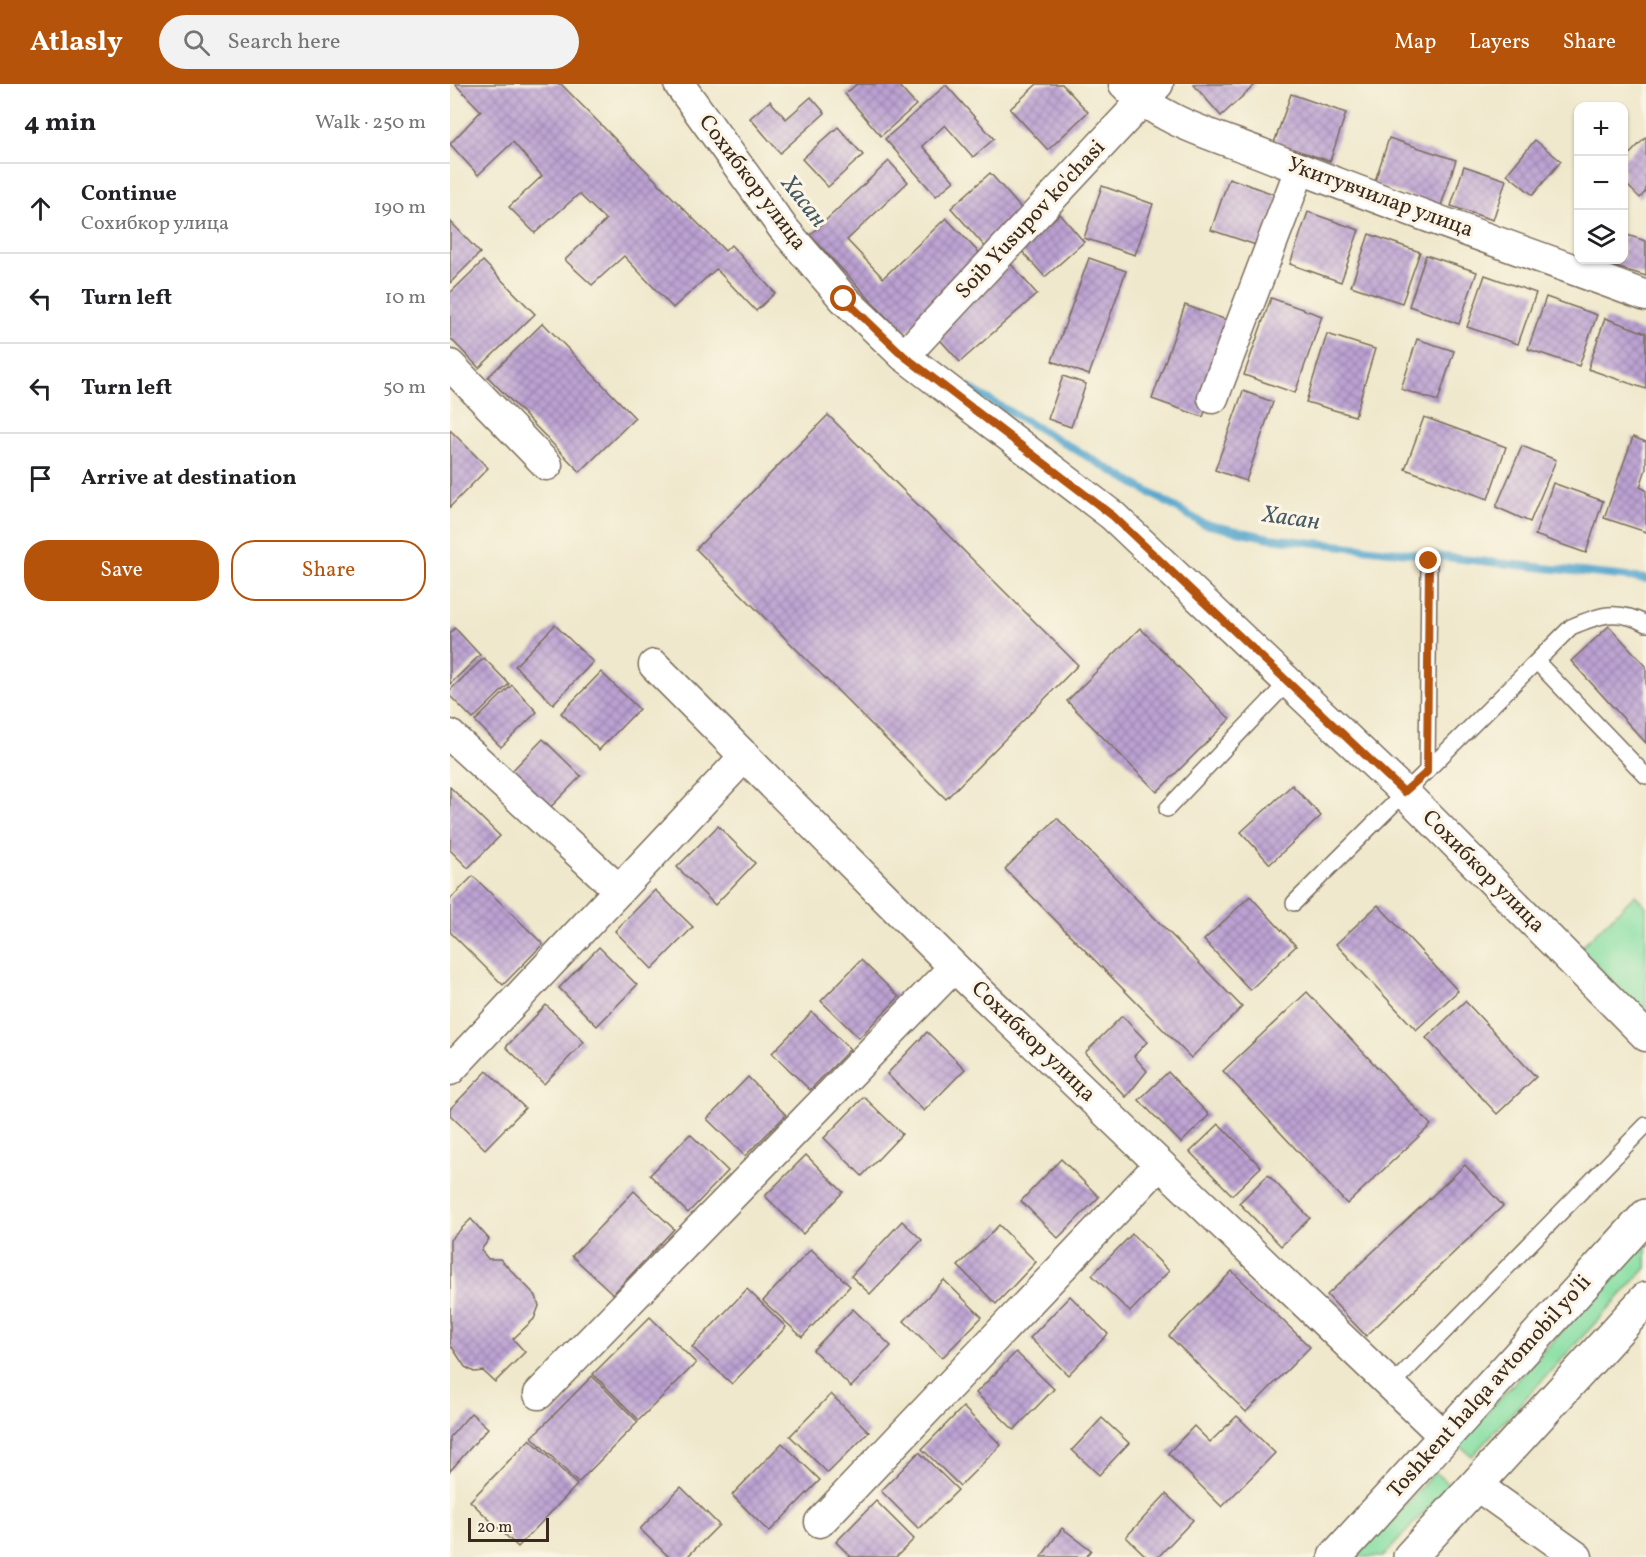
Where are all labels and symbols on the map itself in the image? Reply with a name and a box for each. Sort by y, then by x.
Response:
street label: Сохибкор улица [691,109,813,257]
street label: Soib Yusupov ko'chasi [949,133,1113,307]
street label: Укитувчилар улица [1282,150,1478,246]
water label: Хасан [771,168,834,235]
route start [830,285,856,311]
water label: Хасан [1259,498,1322,540]
route end [1415,547,1441,573]
street label: Сохибкор улица [1414,803,1552,941]
street label: Сохибкор улица [964,974,1102,1110]
street label: Toshkent halqa avtomobil yo'li [1381,1268,1599,1506]
scale bar [468,1515,549,1542]

